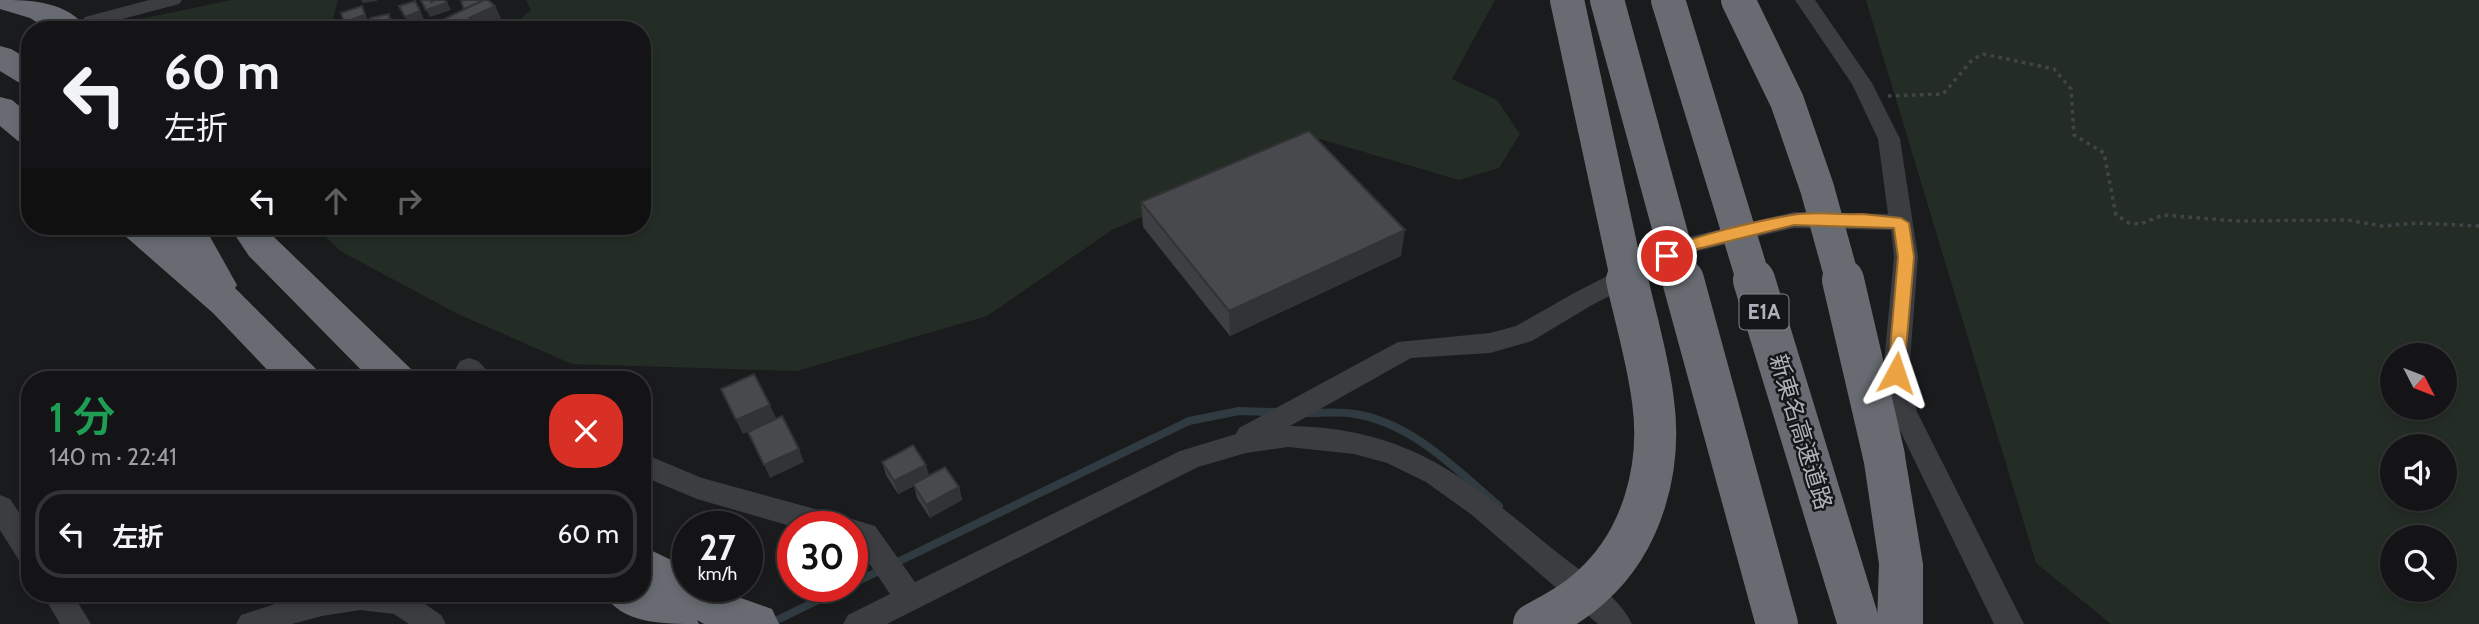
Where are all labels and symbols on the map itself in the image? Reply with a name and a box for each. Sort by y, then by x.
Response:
pin [1637,226,1697,286]
road number: E1A [1740,294,1788,330]
position arrow [1859,336,1933,410]
north arrow [2380,343,2457,420]
street label: 新東名高速道路 [1764,351,1838,513]
speed limit sign: 30 [777,511,868,602]

